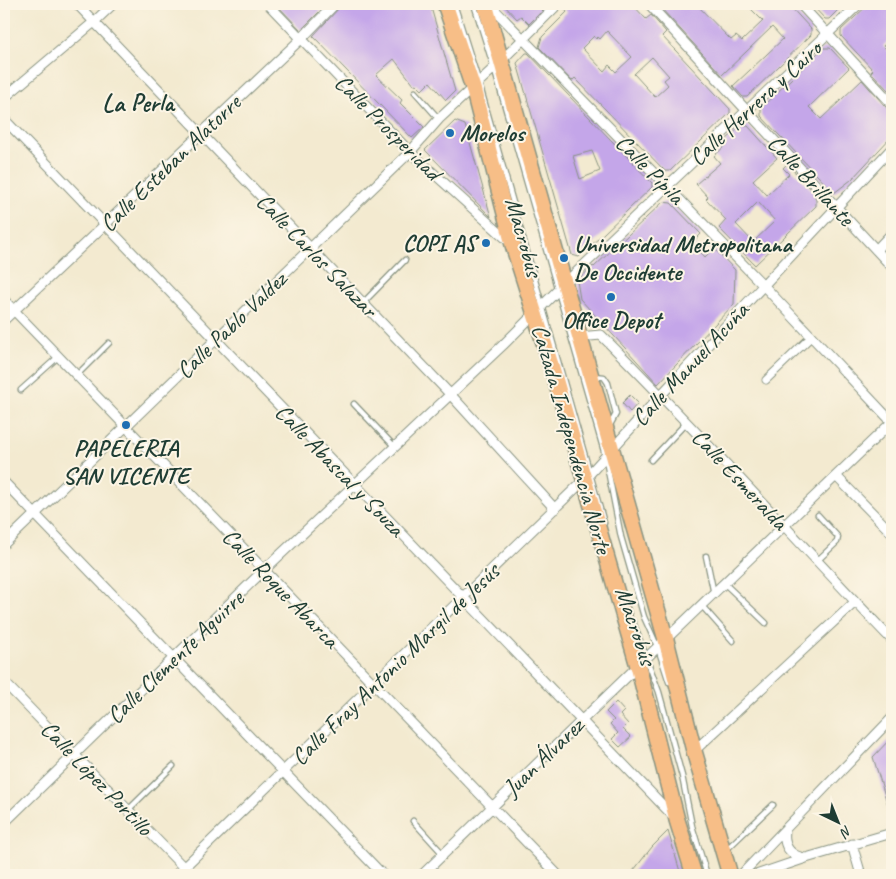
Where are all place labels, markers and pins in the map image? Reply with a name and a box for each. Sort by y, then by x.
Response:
place label: Morelos [460,118,527,148]
marker: Morelos [444,127,456,139]
place label: COPI AS [403,228,480,258]
place label: Universidad Metropolitana De Occidente [574,229,794,287]
marker: COPI AS [480,237,492,249]
marker: Universidad Metropolitana De Occidente [558,252,570,264]
marker: Office Depot [605,291,617,303]
place label: Office Depot [562,305,664,335]
marker: PAPELERIA SAN VICENTE [120,419,132,431]
place label: PAPELERIA SAN VICENTE [63,433,192,491]

